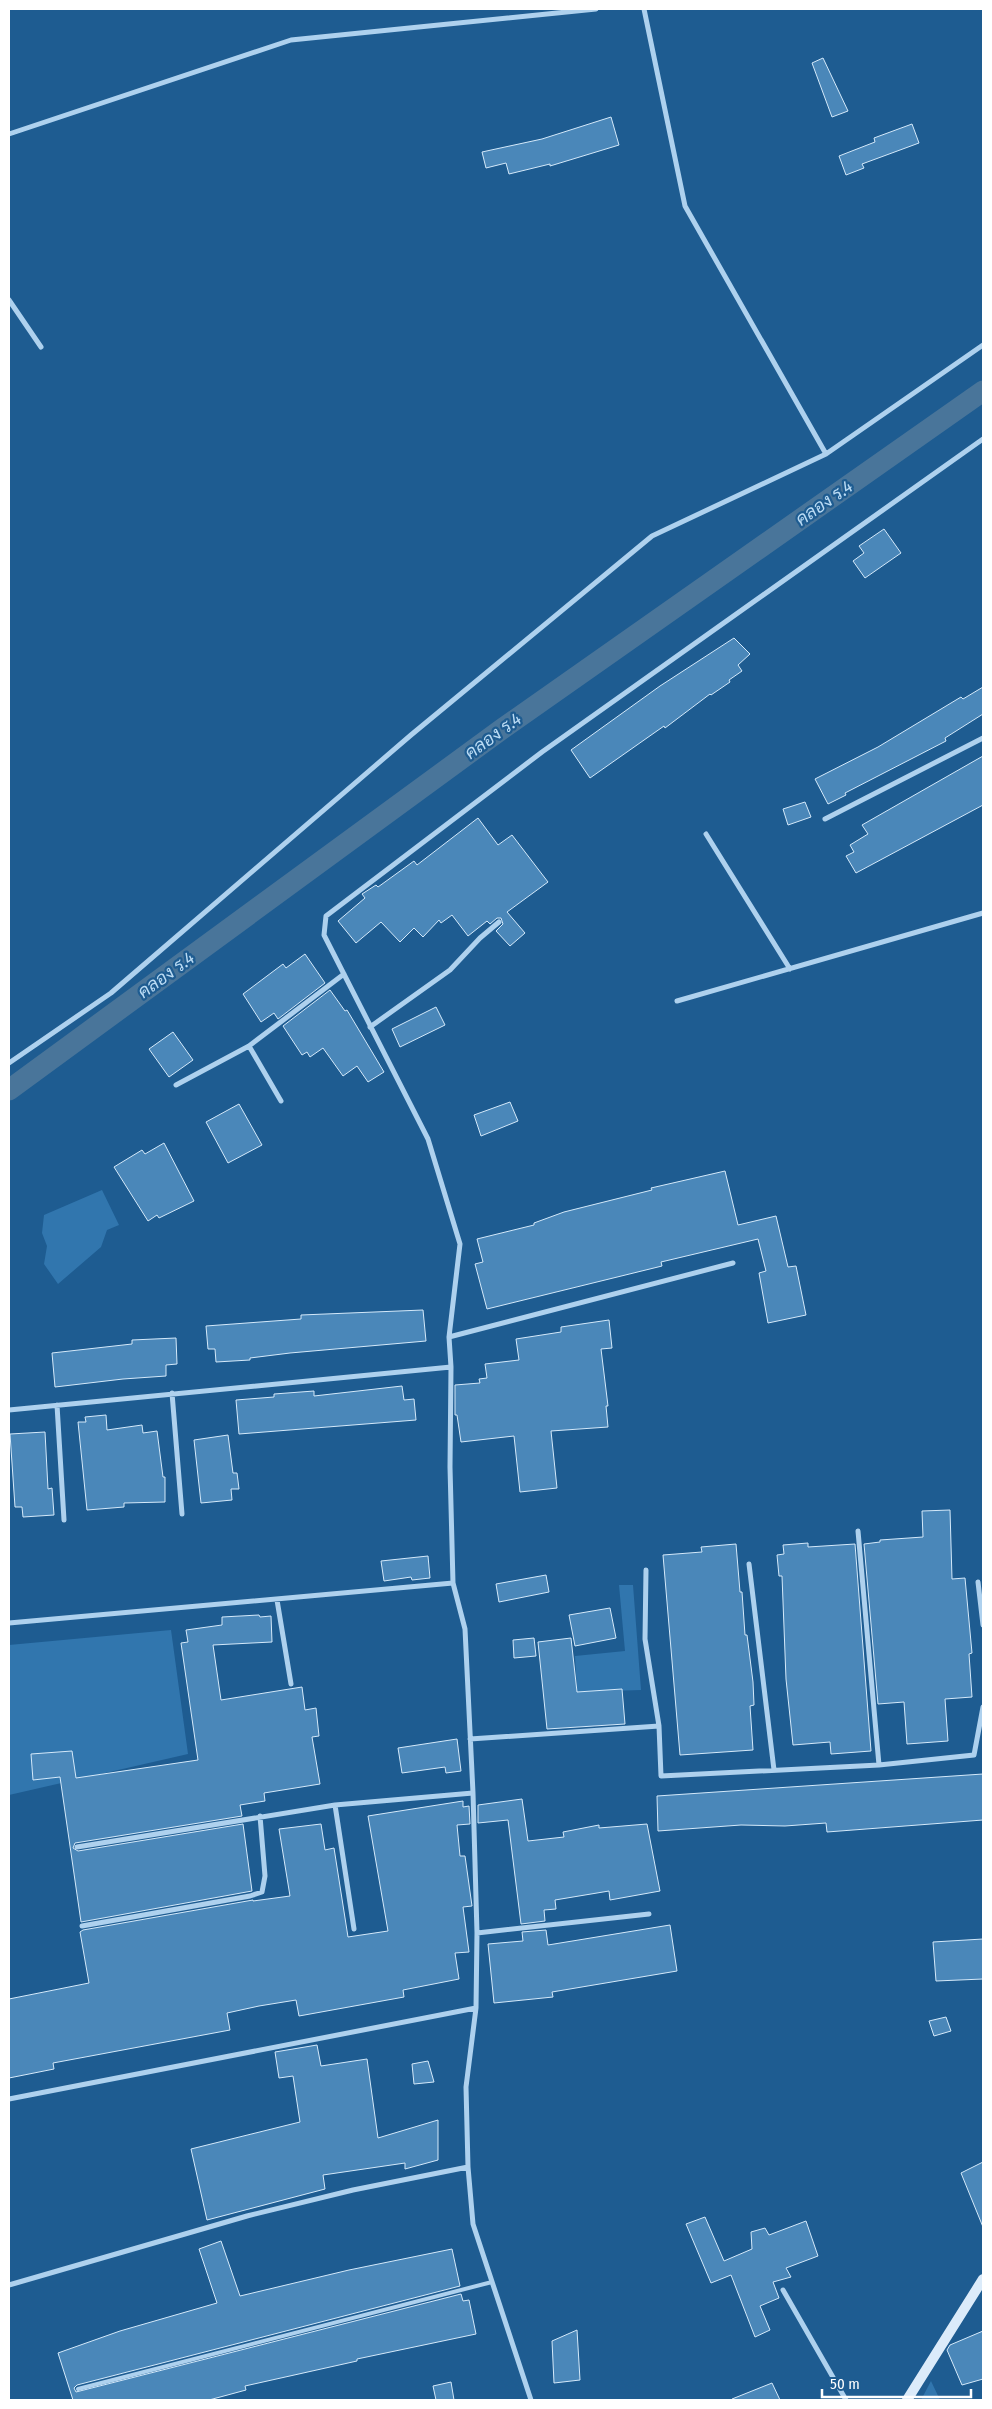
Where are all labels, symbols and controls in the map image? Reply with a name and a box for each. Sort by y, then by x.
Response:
water label: คลอง ร.4 [791,475,857,531]
water label: คลอง ร.4 [460,708,526,764]
water label: คลอง ร.4 [133,947,199,1003]
scale bar [822,2366,971,2398]
text: 50 m [830,2375,860,2393]

